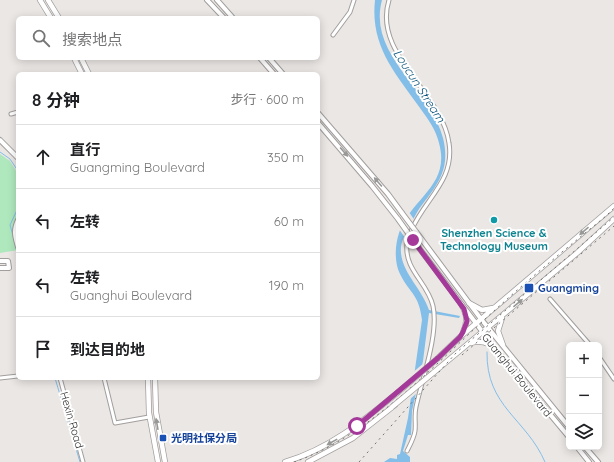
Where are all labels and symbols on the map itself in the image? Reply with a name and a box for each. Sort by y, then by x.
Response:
water label: Loucun Stream [390,46,449,126]
one-way arrow [339,147,348,158]
one-way arrow [374,178,383,187]
marker: Shenzhen Science & Technology Museum [489,215,499,225]
place label: Shenzhen Science & Technology Museum [440,226,548,253]
one-way arrow [580,226,589,235]
route end [404,231,422,249]
place label: Guangming [538,281,599,295]
marker: Guangming [523,282,535,294]
one-way arrow [513,299,523,308]
street label: Guanghui Boulevard [479,330,555,420]
street label: Hexin Road [57,390,87,450]
route start [348,417,366,435]
one-way arrow [154,418,160,430]
place label: 光明社保分局 [171,431,237,445]
marker: 光明社保分局 [158,433,168,443]
one-way arrow [326,438,338,445]

